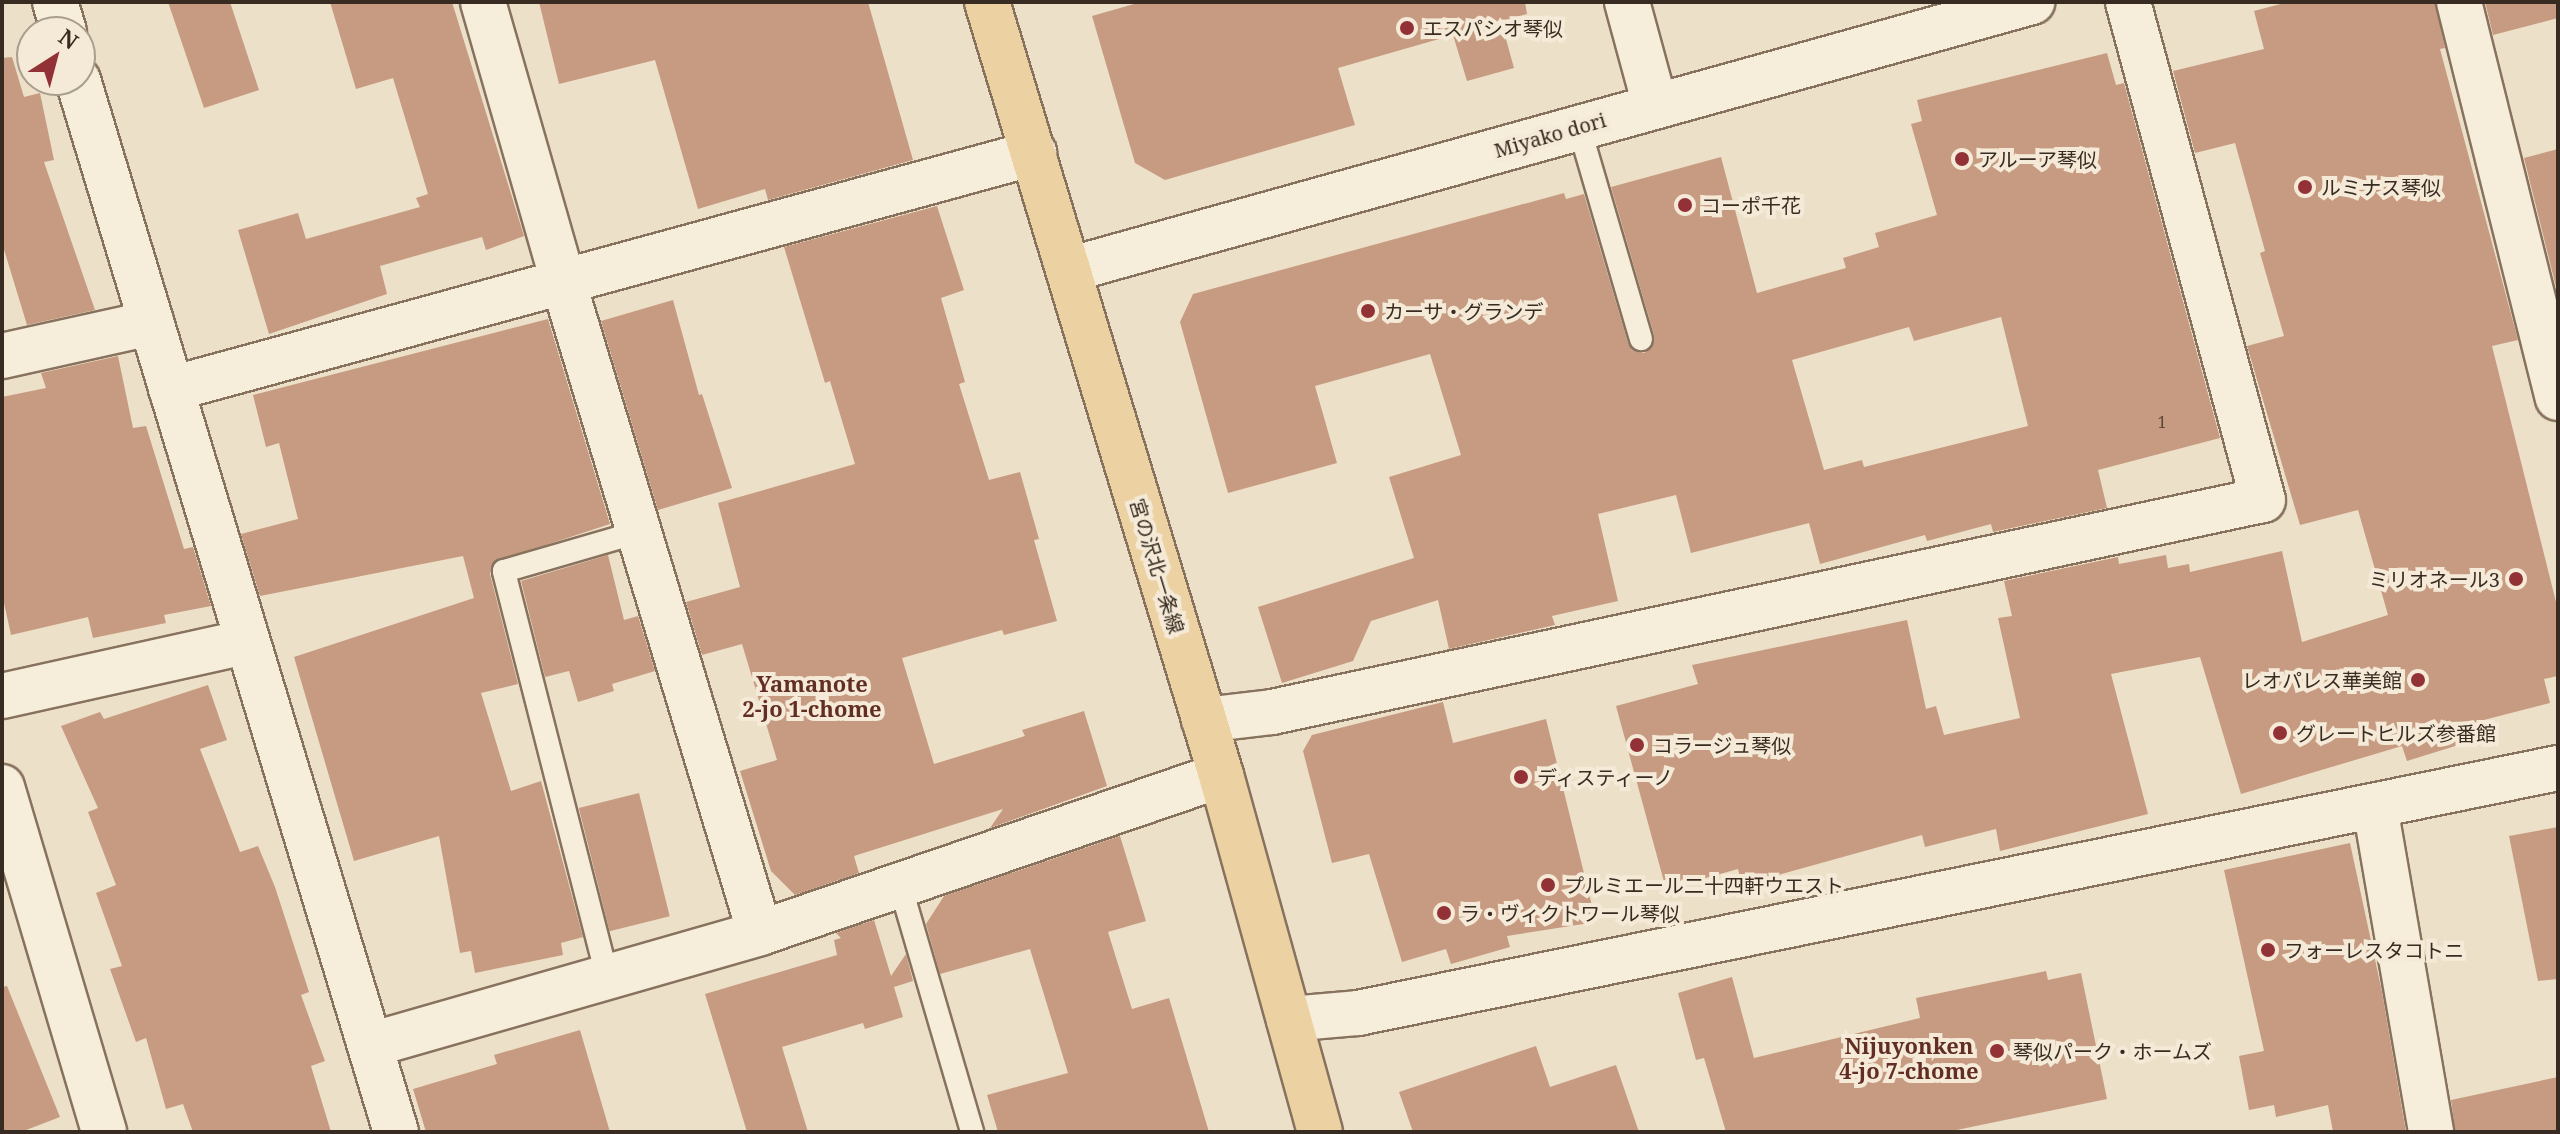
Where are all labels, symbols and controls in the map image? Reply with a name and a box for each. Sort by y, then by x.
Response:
north arrow [16,16,96,96]
place label: エスパシオ琴似 [1423,16,1563,40]
marker: エスパシオ琴似 [1398,19,1416,37]
text: N [53,21,85,55]
street label: Miyako dori [1491,108,1609,162]
place label: アルーア琴似 [1978,147,2098,171]
marker: アルーア琴似 [1953,150,1971,168]
place label: ルミナス琴似 [2321,175,2441,199]
marker: ルミナス琴似 [2296,178,2314,196]
place label: コーポ千花 [1701,193,1801,217]
marker: コーポ千花 [1676,196,1694,214]
place label: カーサ・グランデ [1384,299,1544,323]
marker: カーサ・グランデ [1359,302,1377,320]
house number: 1 [2158,412,2166,432]
street label: 宮の沢北一条線 [1125,496,1189,636]
place label: ミリオネール3 [2369,567,2500,591]
marker: ミリオネール3 [2507,570,2525,588]
place label: レオパレス華美館 [2242,668,2402,692]
district label: Yamanote 2-jo 1-chome [742,670,882,722]
marker: レオパレス華美館 [2409,671,2427,689]
place label: グレートヒルズ参番館 [2296,721,2496,745]
marker: グレートヒルズ参番館 [2271,724,2289,742]
place label: コラージュ琴似 [1653,733,1793,757]
marker: コラージュ琴似 [1628,736,1646,754]
place label: ディスティーノ [1537,765,1677,789]
marker: ディスティーノ [1512,768,1530,786]
place label: プルミエール二十四軒ウエスト [1564,873,1844,897]
marker: プルミエール二十四軒ウエスト [1539,876,1557,894]
place label: ラ・ヴィクトワール琴似 [1460,901,1680,925]
marker: ラ・ヴィクトワール琴似 [1435,904,1453,922]
place label: フォーレスタコトニ [2284,938,2464,962]
marker: フォーレスタコトニ [2259,941,2277,959]
district label: Nijuyonken 4-jo 7-chome [1839,1032,1979,1084]
place label: 琴似パーク・ホームズ [2013,1039,2213,1063]
marker: 琴似パーク・ホームズ [1988,1042,2006,1060]

